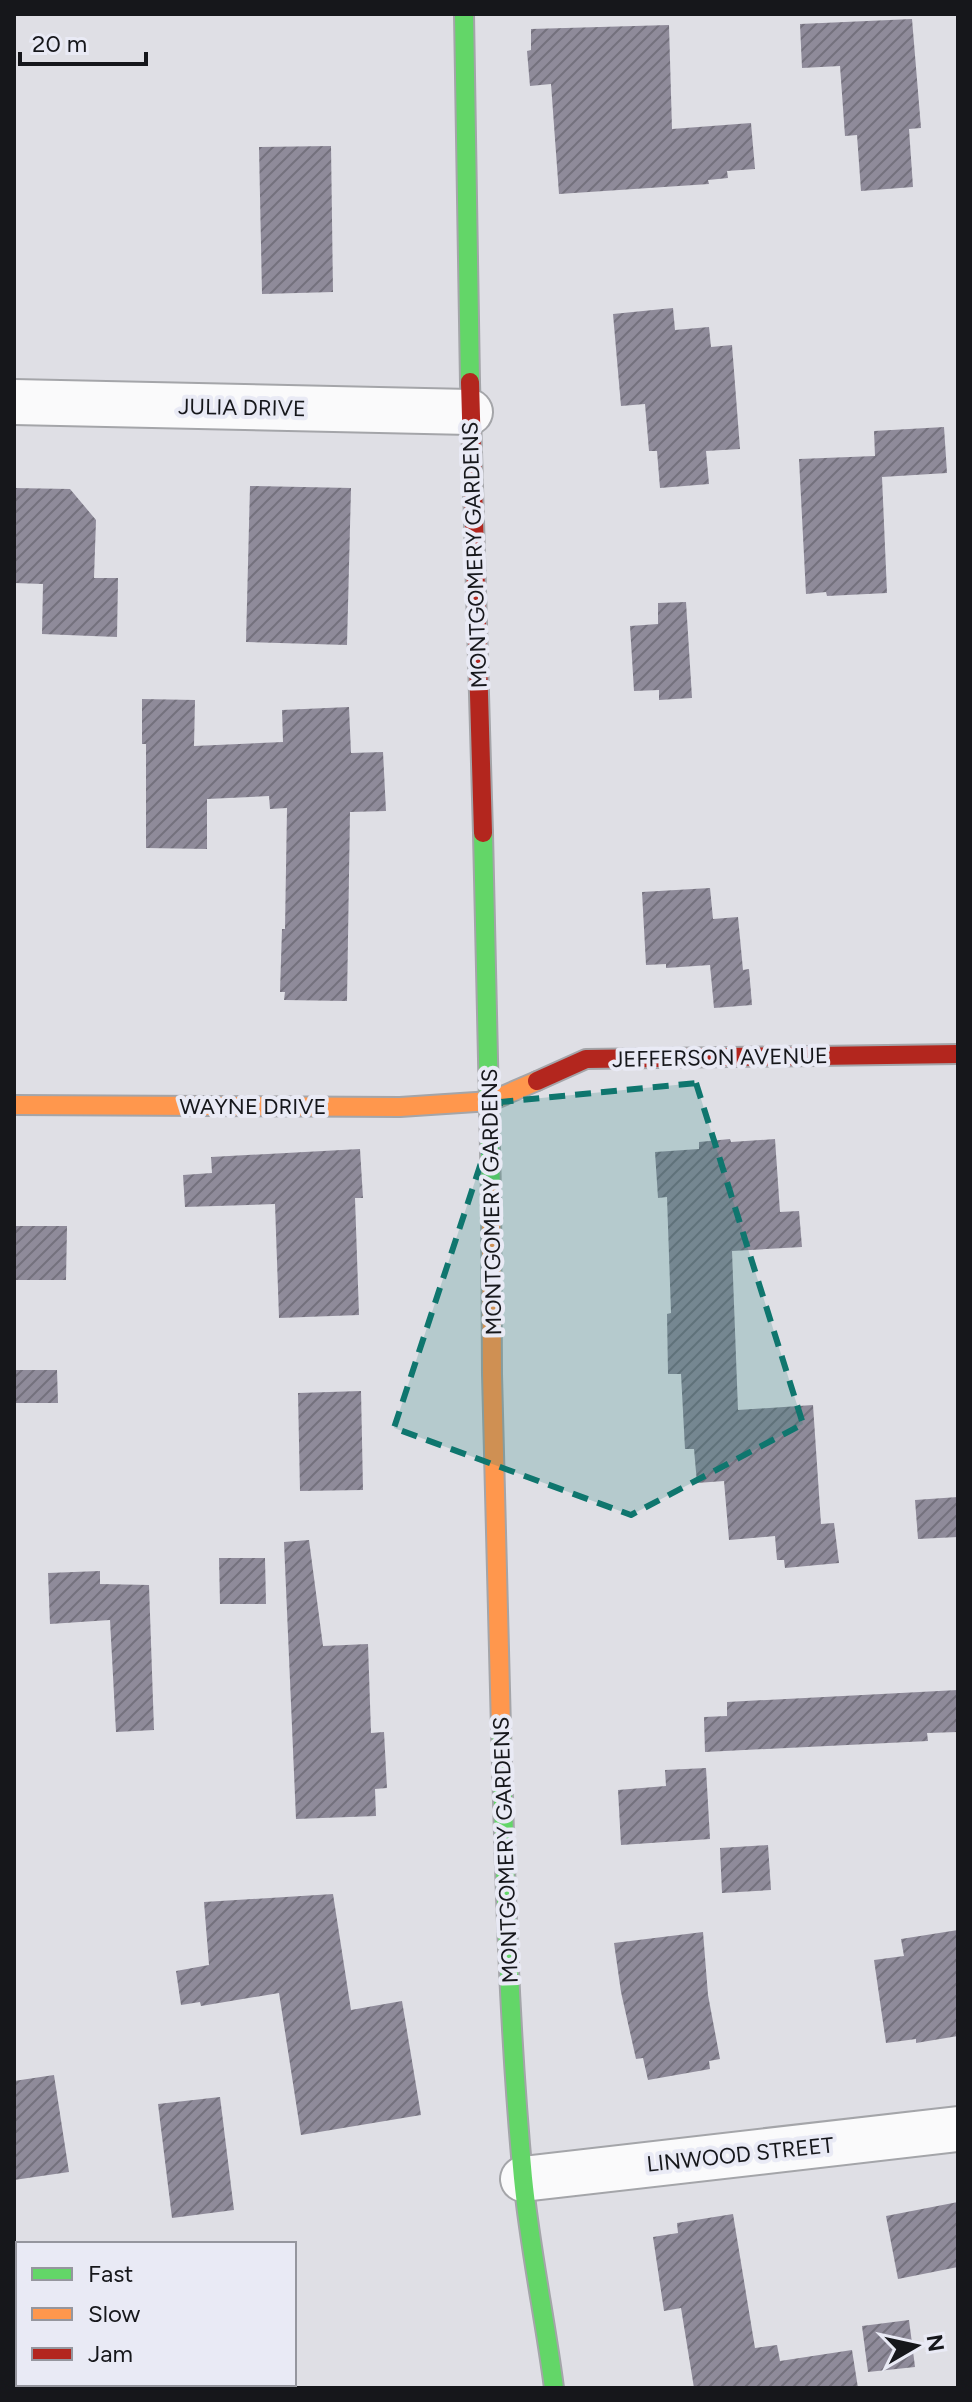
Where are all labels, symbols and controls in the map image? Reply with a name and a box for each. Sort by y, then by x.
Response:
scale bar [20,16,146,66]
text: 20 m [32,29,87,58]
street label: JULIA DRIVE [178,393,306,422]
street label: MONTGOMERY GARDENS [456,421,493,689]
street label: JEFFERSON AVENUE [612,1042,828,1073]
street label: MONTGOMERY GARDENS [476,1068,507,1336]
street label: WAYNE DRIVE [180,1093,326,1120]
street label: MONTGOMERY GARDENS [487,1716,524,1984]
street label: LINWOOD STREET [645,2131,835,2178]
legend [16,2242,296,2386]
text: Fast [88,2259,133,2288]
text: Slow [88,2299,141,2328]
north arrow [876,2306,956,2386]
text: N [921,2332,950,2353]
text: Jam [88,2339,133,2368]

